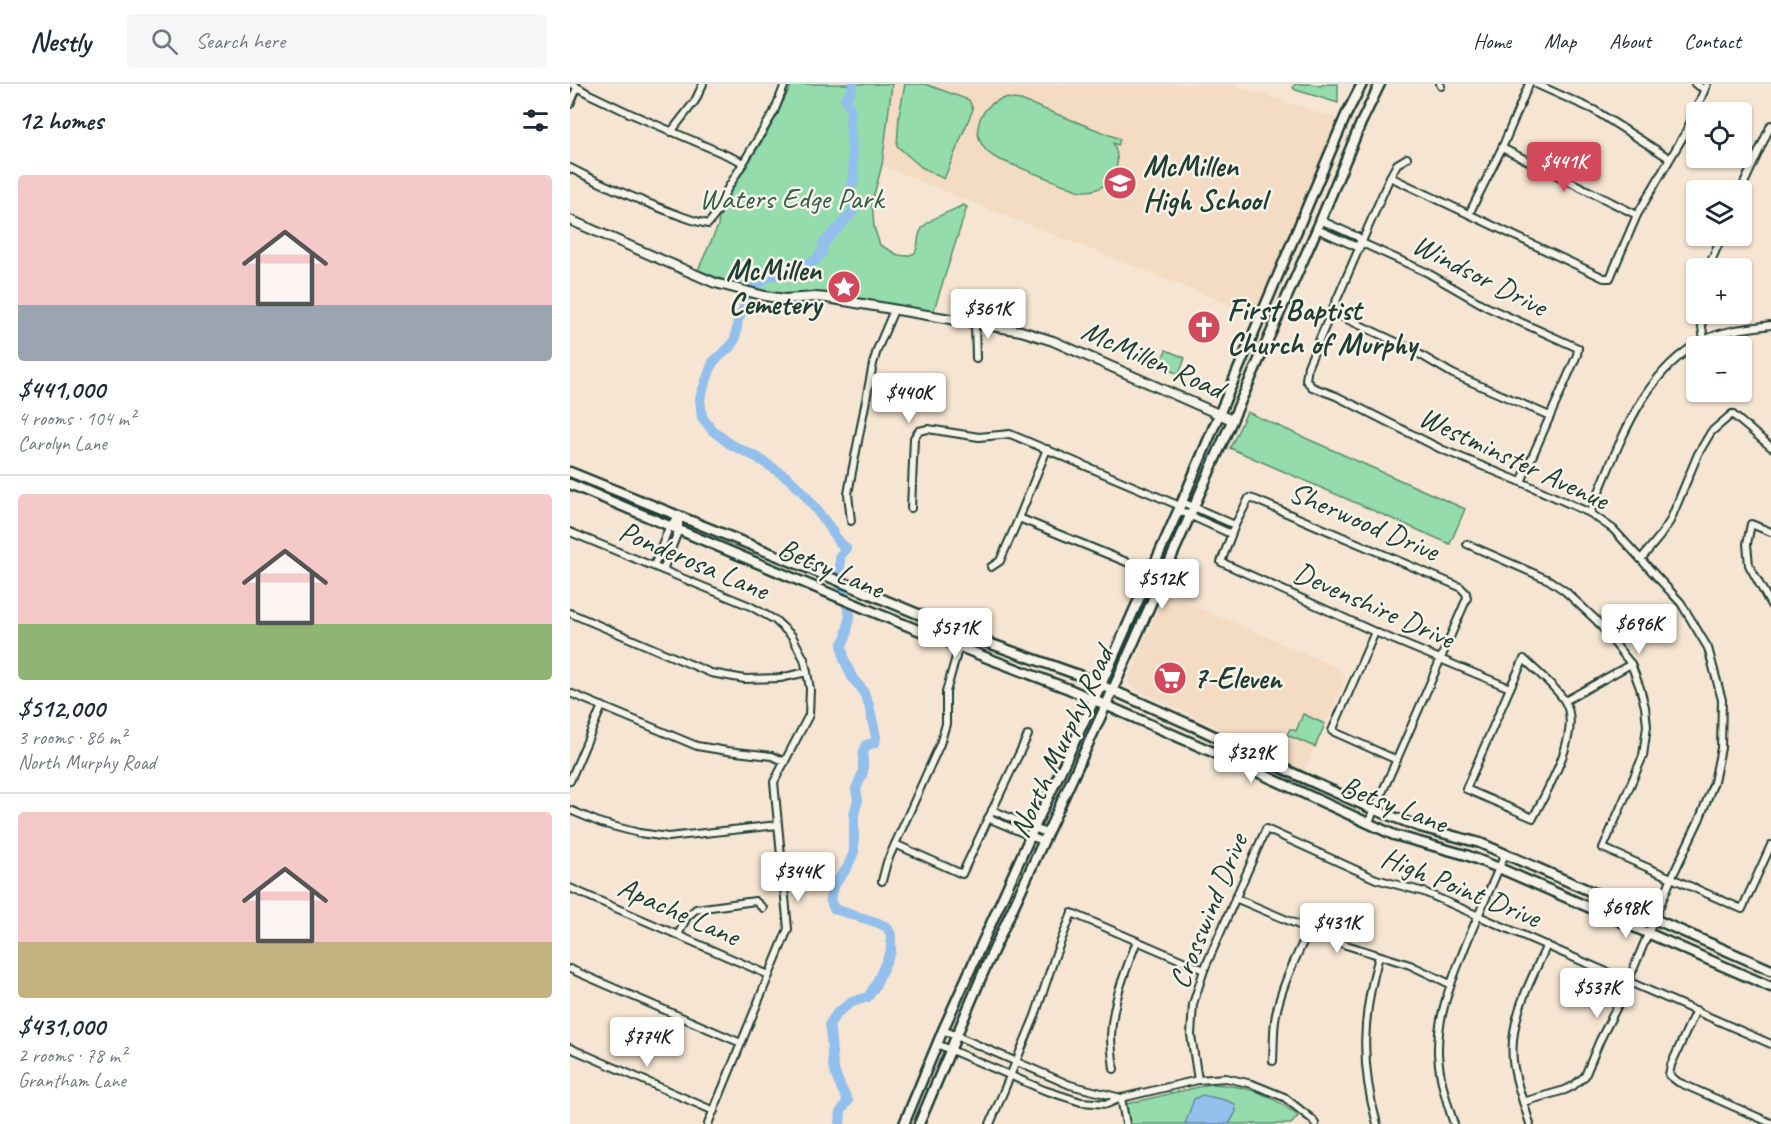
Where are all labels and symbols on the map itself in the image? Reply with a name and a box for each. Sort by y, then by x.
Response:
pin: $441K [1522,142,1606,193]
place label: McMillen High School [1143,147,1272,219]
school or university icon: McMillen High School [1102,165,1138,201]
park label: Waters Edge Park [699,179,885,217]
street label: Windsor Drive [1406,225,1556,326]
place label: McMillen Cemetery [726,251,824,323]
place icon: McMillen Cemetery [826,269,862,305]
pin: $361K [946,289,1030,340]
place label: First Baptist Church of Murphy [1227,291,1419,363]
church icon: First Baptist Church of Murphy [1186,309,1222,345]
street label: McMillen Road [1076,311,1234,409]
pin: $440K [867,373,951,424]
street label: Westminster Avenue [1413,398,1617,519]
street label: Sherwood Drive [1283,472,1447,570]
street label: Ponderosa Lane [614,512,777,609]
street label: Betsy Lane [772,529,892,608]
street label: Devenshire Drive [1288,553,1462,658]
pin: $512K [1120,559,1204,610]
pin: $696K [1597,604,1681,655]
pin: $571K [913,608,997,659]
street label: North Murphy Road [1000,637,1124,844]
place label: 7-Eleven [1193,659,1283,697]
supermarket icon: 7-Eleven [1152,660,1188,696]
pin: $329K [1209,733,1293,784]
street label: Betsy Lane [1335,766,1455,842]
street label: Crosswind Drive [1160,826,1257,994]
street label: High Point Drive [1376,838,1548,937]
pin: $344K [756,852,840,903]
street label: Apache Lane [612,867,748,956]
pin: $698K [1584,888,1668,939]
pin: $431K [1295,903,1379,954]
pin: $537K [1555,968,1639,1019]
pin: $774K [605,1017,689,1068]

